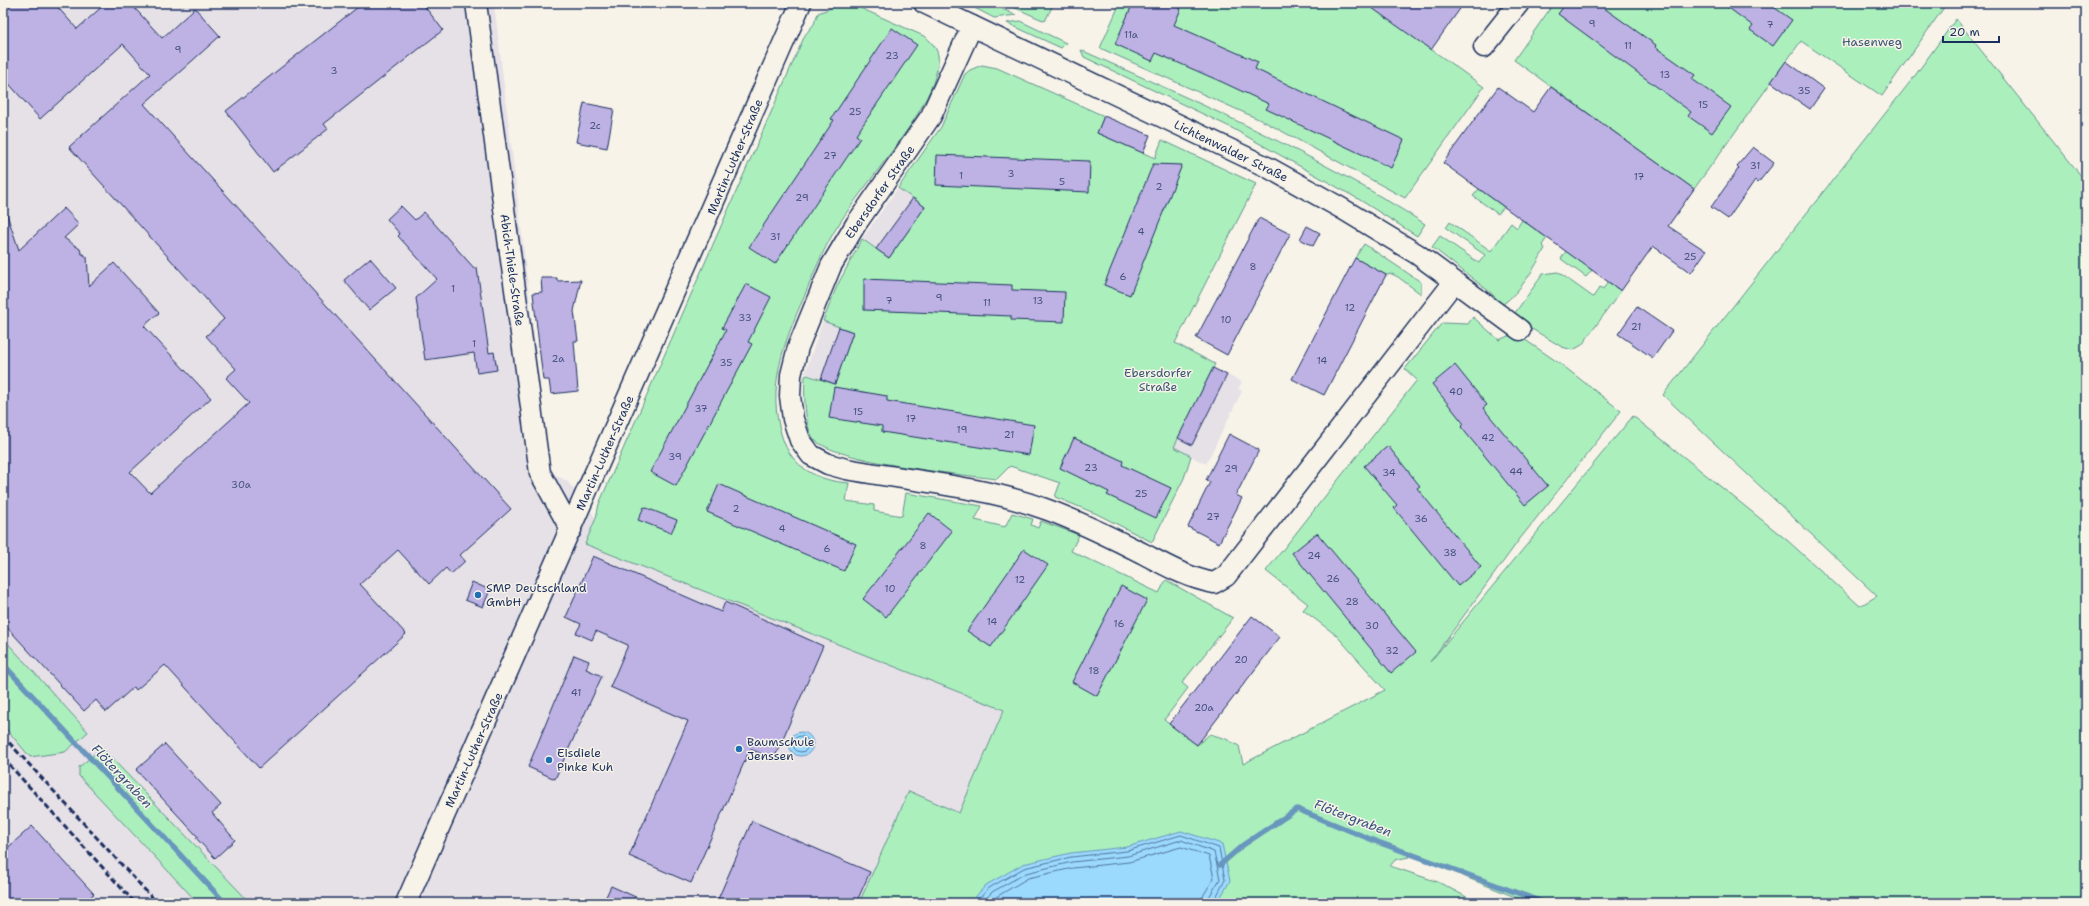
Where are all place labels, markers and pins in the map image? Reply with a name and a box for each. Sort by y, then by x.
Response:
place label: SMP Deutschland GmbH [486,580,587,610]
marker: SMP Deutschland GmbH [473,590,483,600]
place label: Baumschule Jenssen [747,734,815,764]
marker: Baumschule Jenssen [734,744,744,754]
place label: Eisdiele Pinke Kuh [557,745,613,775]
marker: Eisdiele Pinke Kuh [544,755,554,765]

